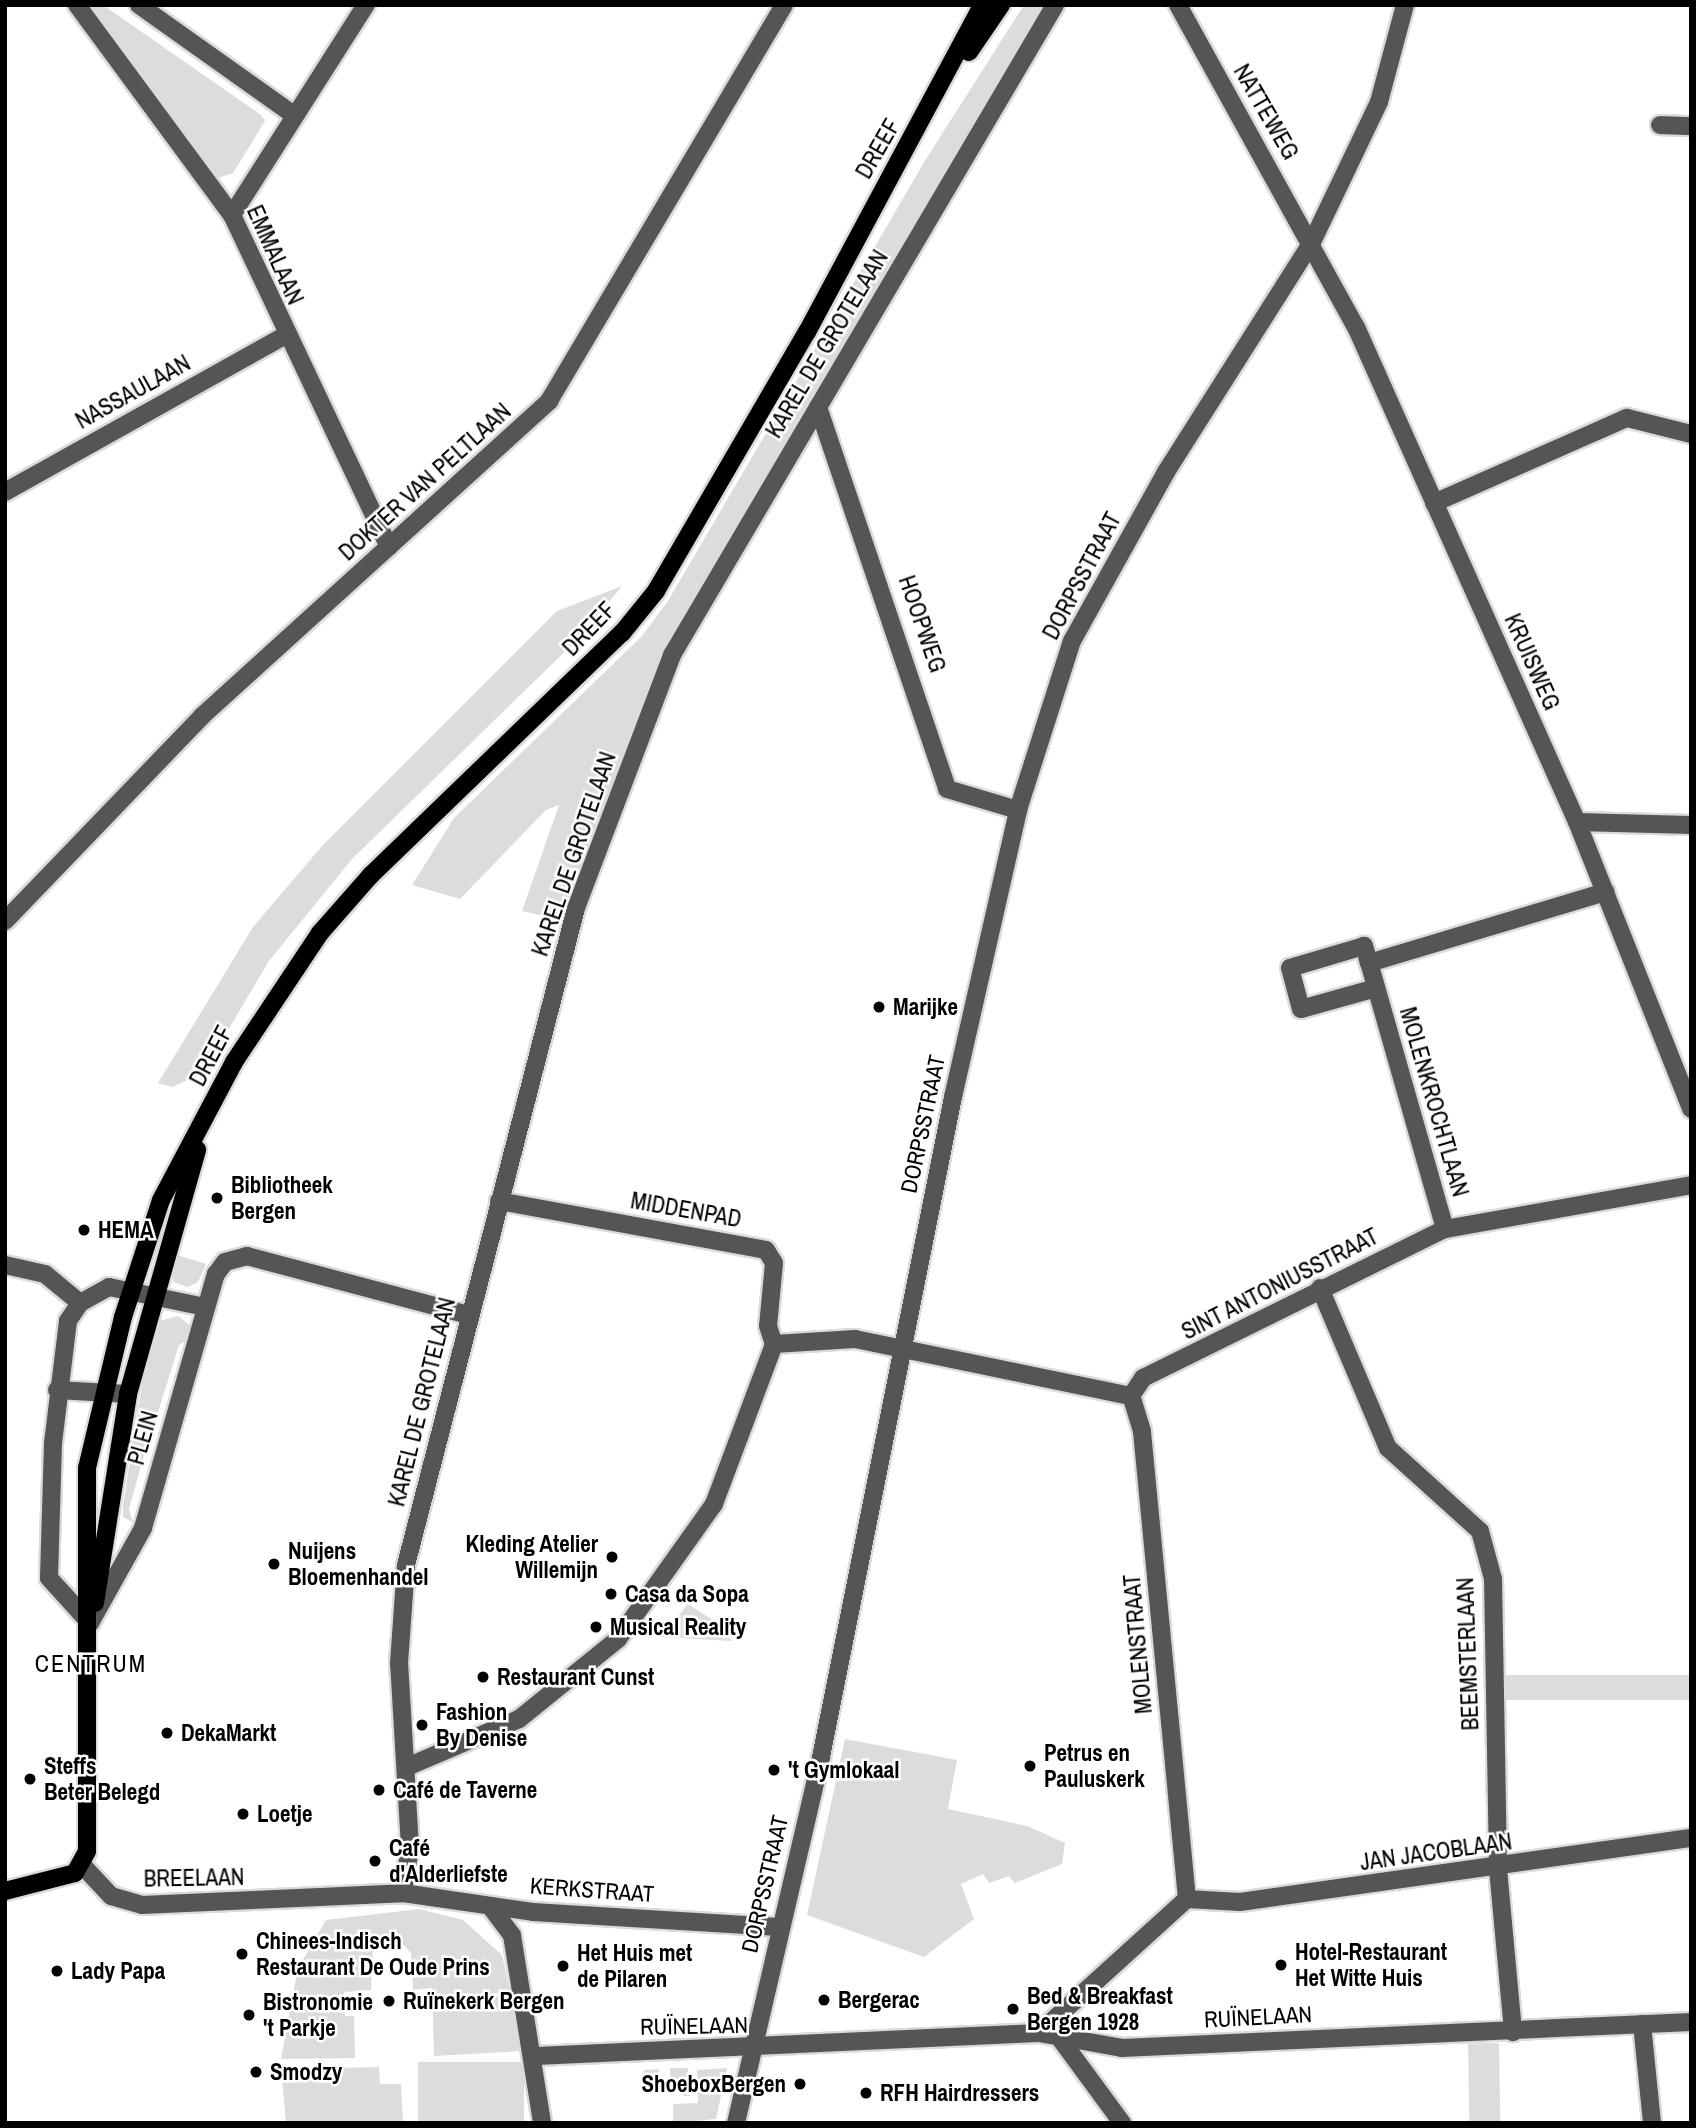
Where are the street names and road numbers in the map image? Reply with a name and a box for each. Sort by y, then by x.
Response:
street label: NATTEWEG [1228,59,1304,165]
street label: DREEF [850,114,906,184]
street label: EMMALAAN [241,201,309,309]
street label: KAREL DE GROTELAAN [760,245,894,443]
street label: NASSAULAAN [71,349,195,435]
street label: DOKTER VAN PELTLAAN [333,398,517,566]
street label: DORPSSTRAAT [1037,508,1127,644]
street label: HOOPWEG [893,572,951,676]
street label: DREEF [557,596,621,662]
street label: KRUISWEG [1499,609,1565,715]
street label: KAREL DE GROTELAAN [526,748,622,960]
street label: MOLENKROCHTLAAN [1394,1004,1474,1200]
street label: DREEF [184,1021,238,1091]
street label: DORPSSTRAAT [895,1053,951,1195]
street label: MIDDENPAD [629,1187,743,1233]
street label: SINT ANTONIUSSTRAAT [1176,1222,1384,1346]
street label: KAREL DE GROTELAAN [383,1294,461,1510]
street label: PLEIN [122,1408,164,1468]
street label: MOLENSTRAAT [1118,1573,1158,1715]
street label: BEEMSTERLAAN [1452,1577,1484,1731]
street label: DORPSSTRAAT [736,1813,794,1955]
street label: JAN JACOBLAAN [1358,1828,1514,1876]
street label: BREELAAN [143,1863,245,1893]
street label: KERKSTRAAT [529,1872,655,1908]
street label: RUÏNELAAN [1203,2000,1313,2034]
street label: RUÏNELAAN [640,2011,748,2041]

